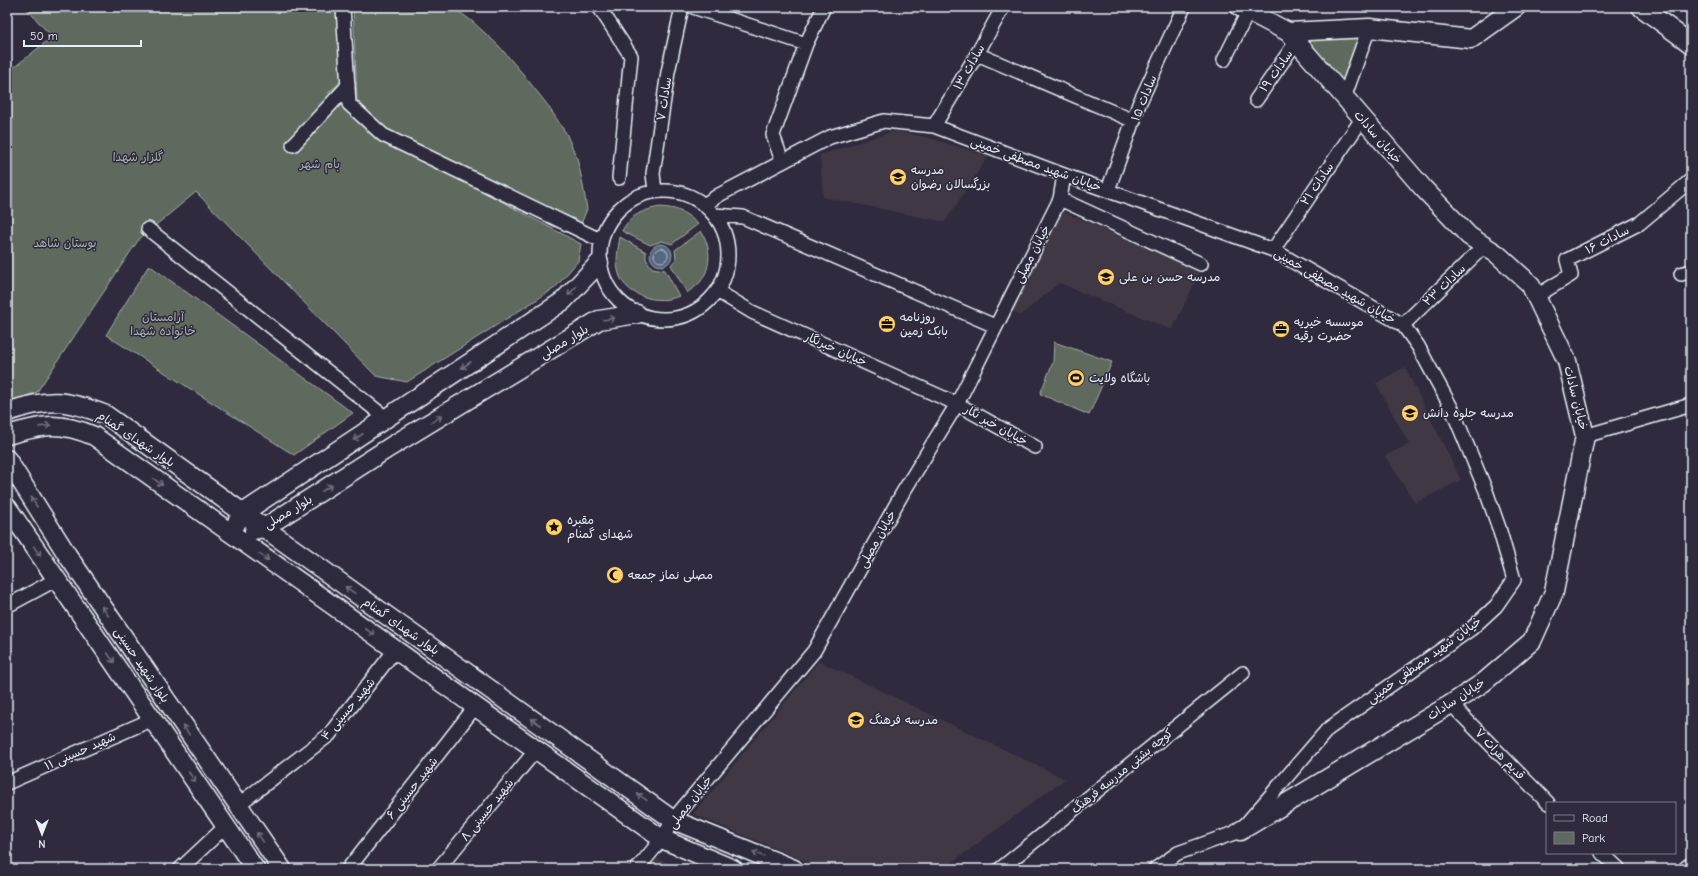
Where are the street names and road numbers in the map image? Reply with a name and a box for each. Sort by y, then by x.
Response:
street label: سادات ۱۳ [950,42,988,92]
street label: سادات ۱۹ [1257,47,1295,95]
street label: سادات ۱۵ [1128,73,1160,123]
street label: سادات ۷ [654,76,674,122]
street label: خیابان سادات [1350,108,1405,167]
street label: خیابان شهید مصطفی خمینی [969,134,1103,195]
street label: سادات ۲۱ [1298,160,1336,208]
street label: خیابان مصلی [1011,223,1054,286]
street label: سادات ۱۶ [1583,223,1631,257]
street label: خیابان شهید مصطفی خمینی [1271,245,1398,327]
street label: سادات ۲۳ [1420,261,1468,309]
street label: بلوار مصلی [537,322,591,363]
street label: خیابان خبرنگار [802,329,869,370]
street label: خیابان سادات [1560,364,1591,432]
street label: خیابان خبر نگار [961,401,1030,449]
street label: بلوار شهدای گمنام [94,408,177,472]
street label: بلوار مصلی [261,492,315,533]
street label: خیابان مصلی [856,508,899,571]
street label: بلوار شهدای گمنام [359,594,442,659]
street label: خیابان شهید مصطفی خمینی [1364,614,1484,707]
street label: بلوار شهید حسینی [111,625,172,706]
street label: شهید حسینی ۴ [318,675,379,743]
street label: خیابان سادات [1425,675,1488,724]
street label: کوچه پشتی مدرسه فرهنگ [1068,726,1176,817]
street label: قدیم هرات ۷ [1471,726,1528,784]
street label: شهید حسینی ۱۱ [42,729,118,774]
street label: شهید حسینی ۶ [383,754,441,822]
street label: خیابان مصلی [665,773,716,832]
street label: شهید حسینی ۸ [458,776,517,845]

